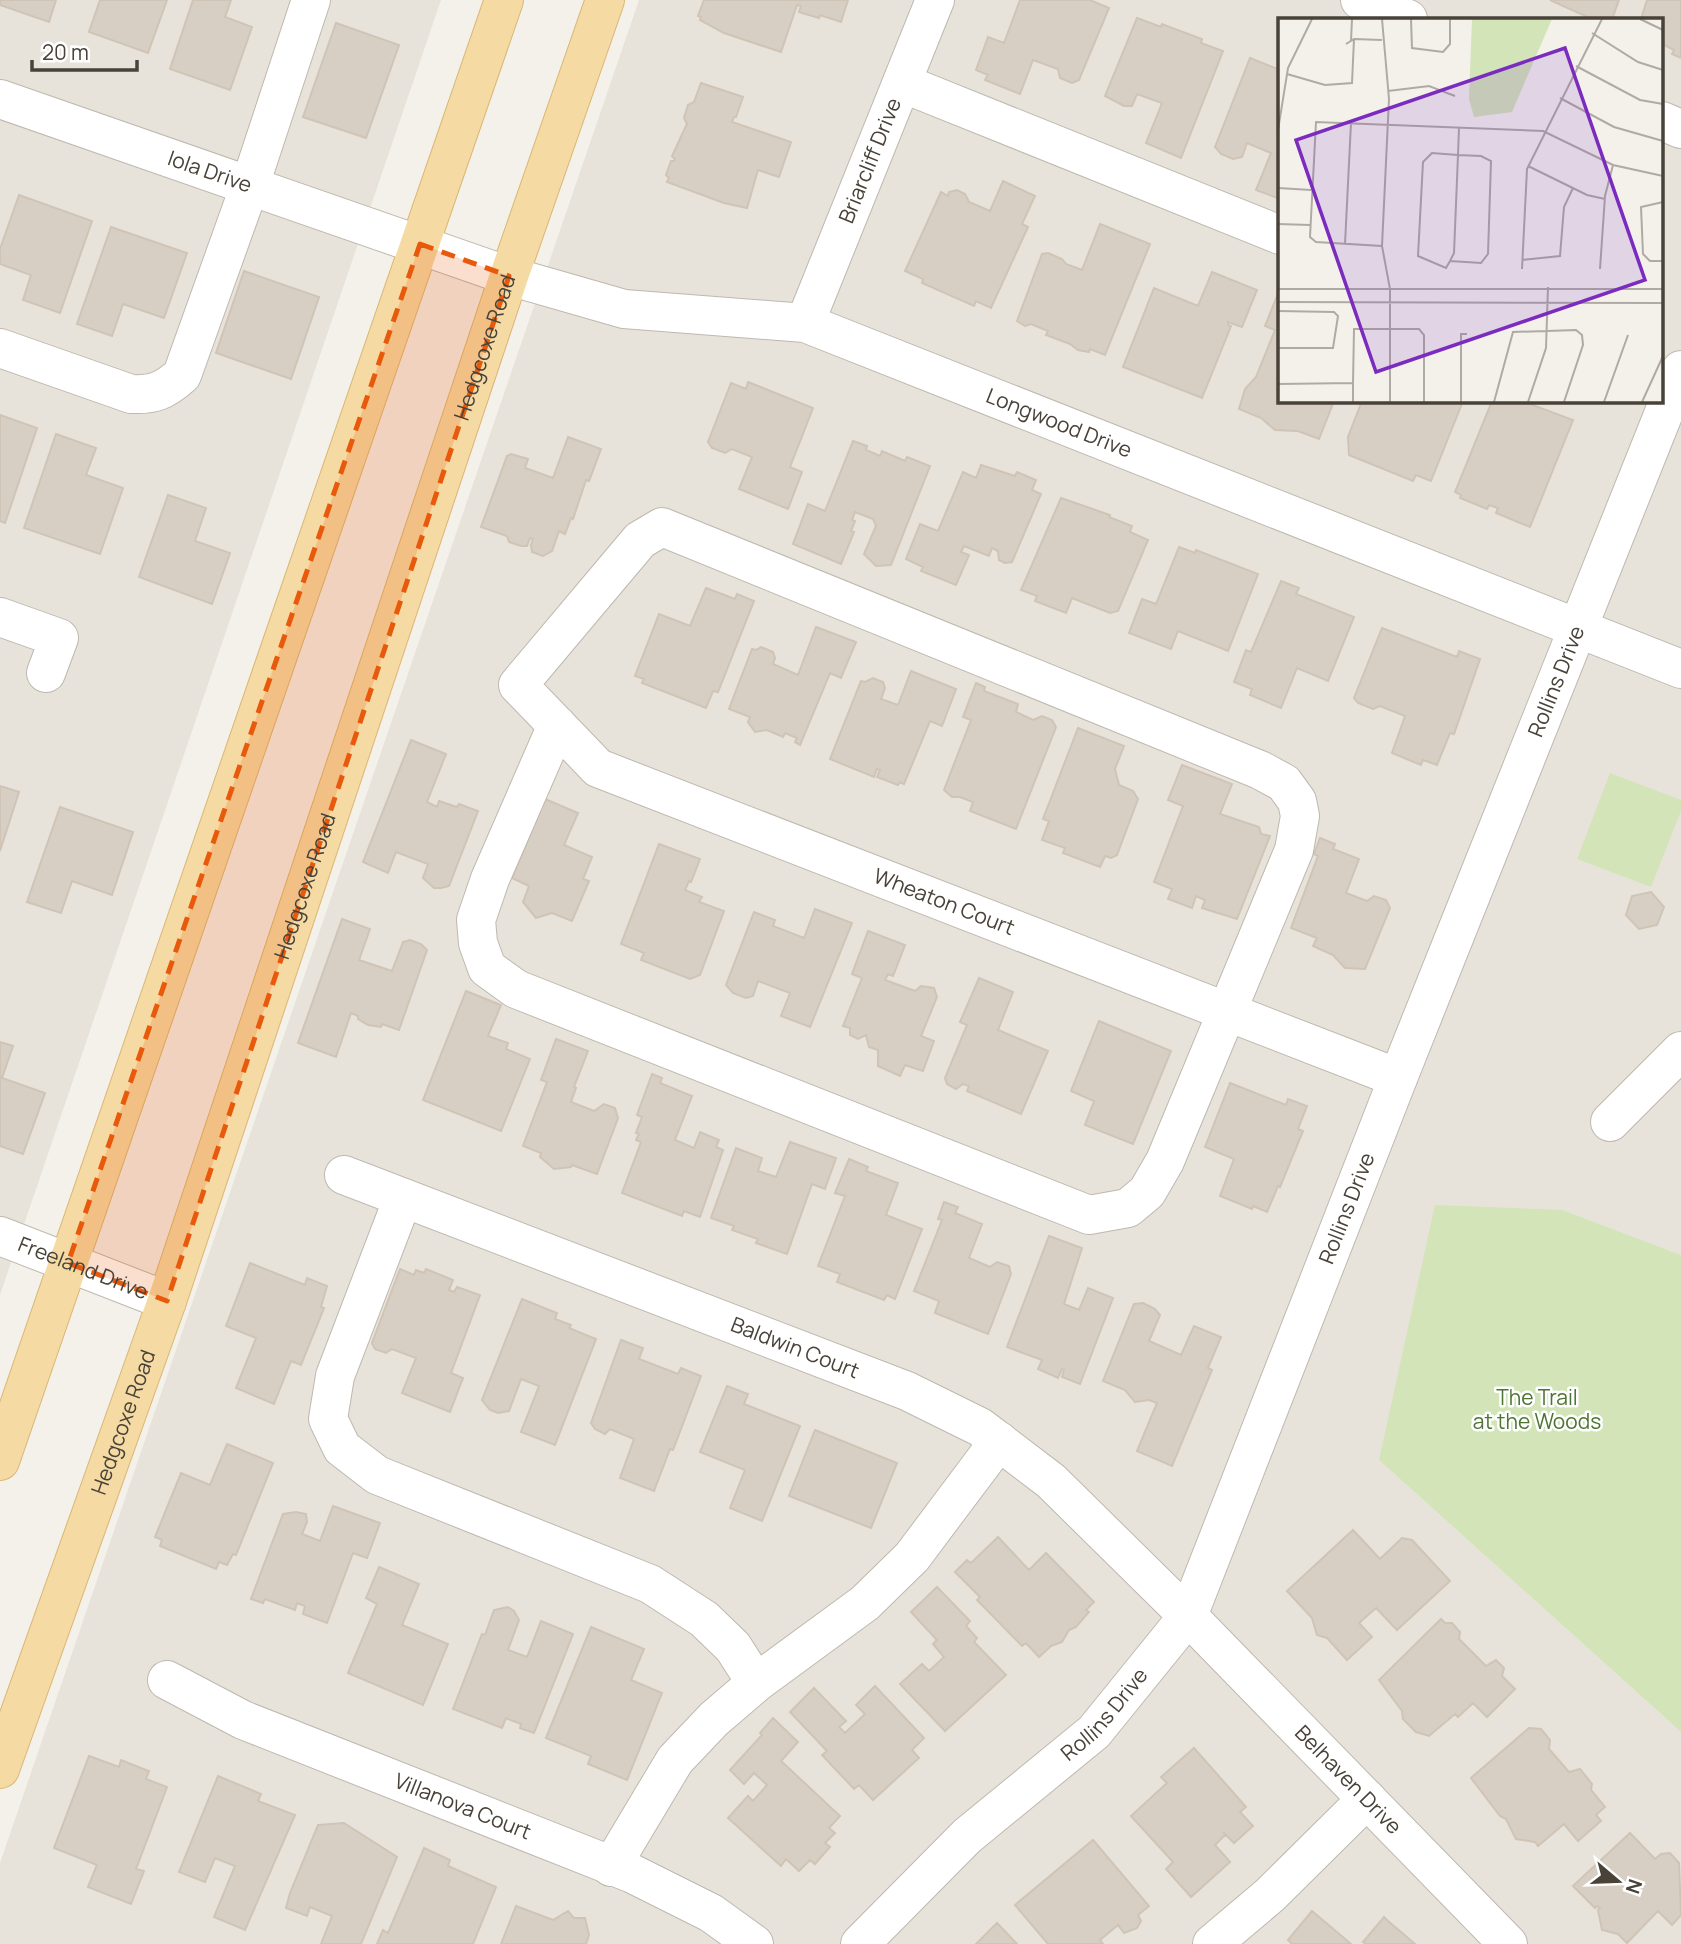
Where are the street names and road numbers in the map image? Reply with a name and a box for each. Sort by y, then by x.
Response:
street label: Briarcliff Drive [832,93,907,227]
street label: Iola Drive [164,143,256,199]
street label: Hedgcoxe Road [447,271,522,424]
street label: Longwood Drive [982,381,1136,464]
street label: Rollins Drive [1521,622,1590,741]
street label: Hedgcoxe Road [267,810,342,963]
street label: Wheaton Court [870,861,1019,941]
street label: Rollins Drive [1312,1148,1381,1268]
street label: Freeland Drive [14,1229,152,1305]
street label: Baldwin Court [727,1310,864,1384]
street label: Hedgcoxe Road [84,1346,161,1498]
street label: Rollins Drive [1054,1662,1153,1767]
street label: Belhaven Drive [1289,1719,1408,1840]
street label: Villanova Court [390,1766,536,1845]

